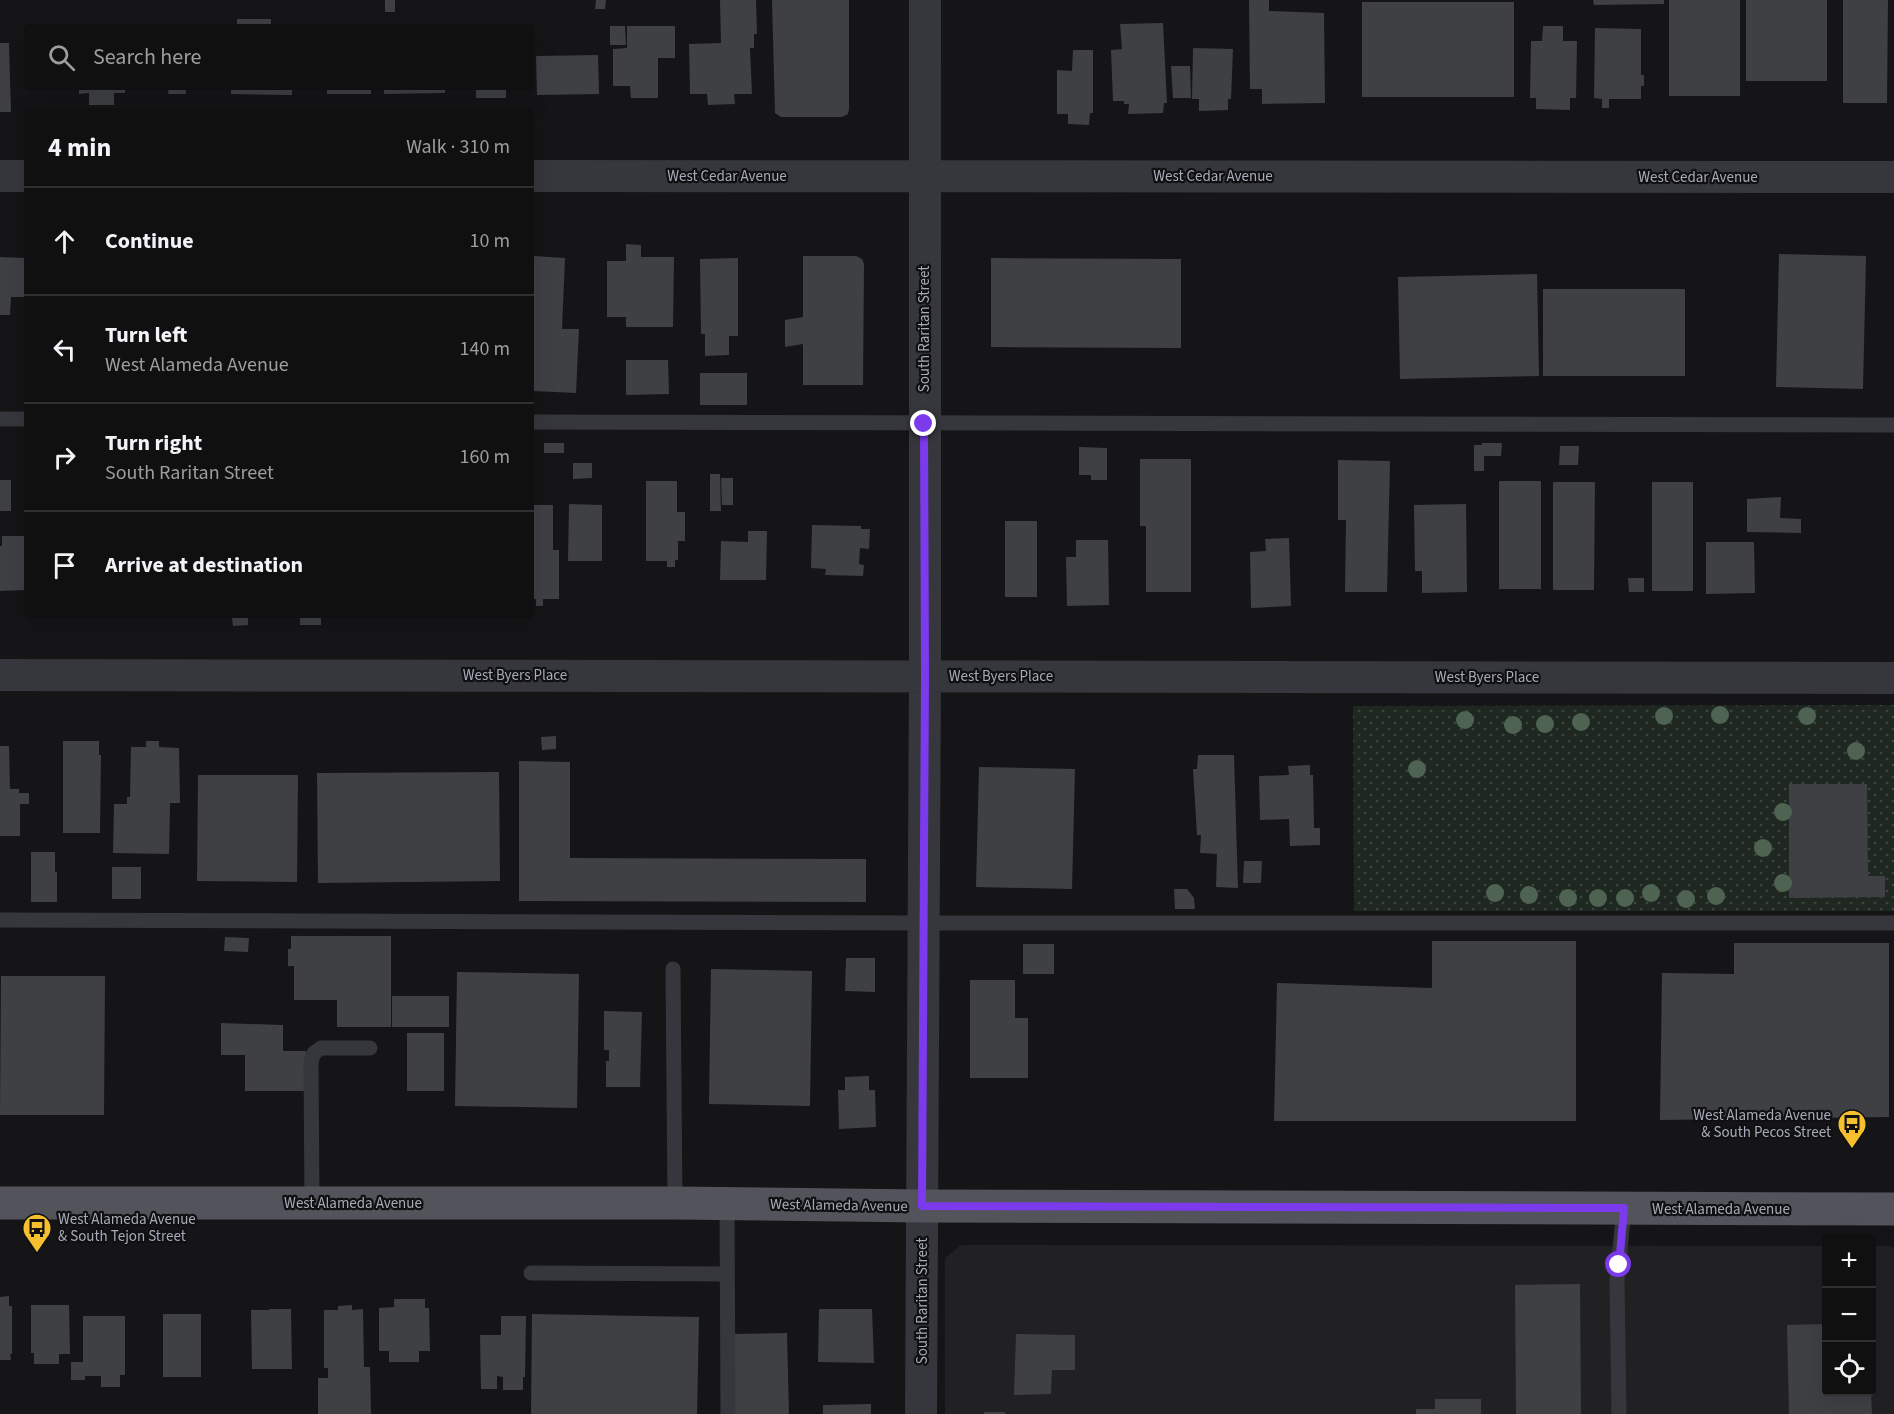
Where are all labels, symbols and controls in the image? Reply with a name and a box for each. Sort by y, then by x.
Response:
search box [24,24,534,90]
icon: search [45,41,78,74]
text: Search here [93,41,201,73]
text: 4 min [48,129,111,166]
text: Walk · 310 m [406,133,510,161]
street label: West Cedar Avenue [667,166,787,187]
street label: West Cedar Avenue [1153,166,1273,187]
street label: West Cedar Avenue [1638,167,1758,188]
icon: ahead [48,225,81,258]
text: Continue [105,225,194,257]
text: 10 m [470,227,510,255]
street label: South Raritan Street [914,266,935,392]
text: Turn left [105,319,187,351]
icon: left [48,333,81,366]
text: 140 m [460,335,510,363]
text: West Alameda Avenue [105,351,289,379]
route end [910,410,936,436]
text: Turn right [105,427,202,459]
icon: right [48,441,81,474]
text: 160 m [460,443,510,471]
text: South Raritan Street [105,459,274,487]
icon: arrive [48,549,81,582]
text: Arrive at destination [105,549,303,581]
street label: West Byers Place [463,665,567,686]
street label: West Byers Place [949,666,1053,687]
street label: West Byers Place [1435,667,1539,688]
place label: West Alameda Avenue & South Pecos Street [1693,1105,1831,1143]
bus stop icon: West Alameda Avenue & South Pecos Street [1836,1108,1868,1150]
street label: West Alameda Avenue [284,1193,422,1214]
street label: West Alameda Avenue [770,1194,908,1217]
street label: West Alameda Avenue [1652,1199,1790,1220]
place label: West Alameda Avenue & South Tejon Street [58,1209,196,1247]
bus stop icon: West Alameda Avenue & South Tejon Street [21,1212,53,1254]
map controls [1822,1234,1876,1396]
button: + [1822,1234,1876,1288]
street label: South Raritan Street [912,1238,933,1364]
route start [1605,1251,1631,1277]
button: − [1822,1288,1876,1342]
button: locate [1822,1342,1876,1396]

